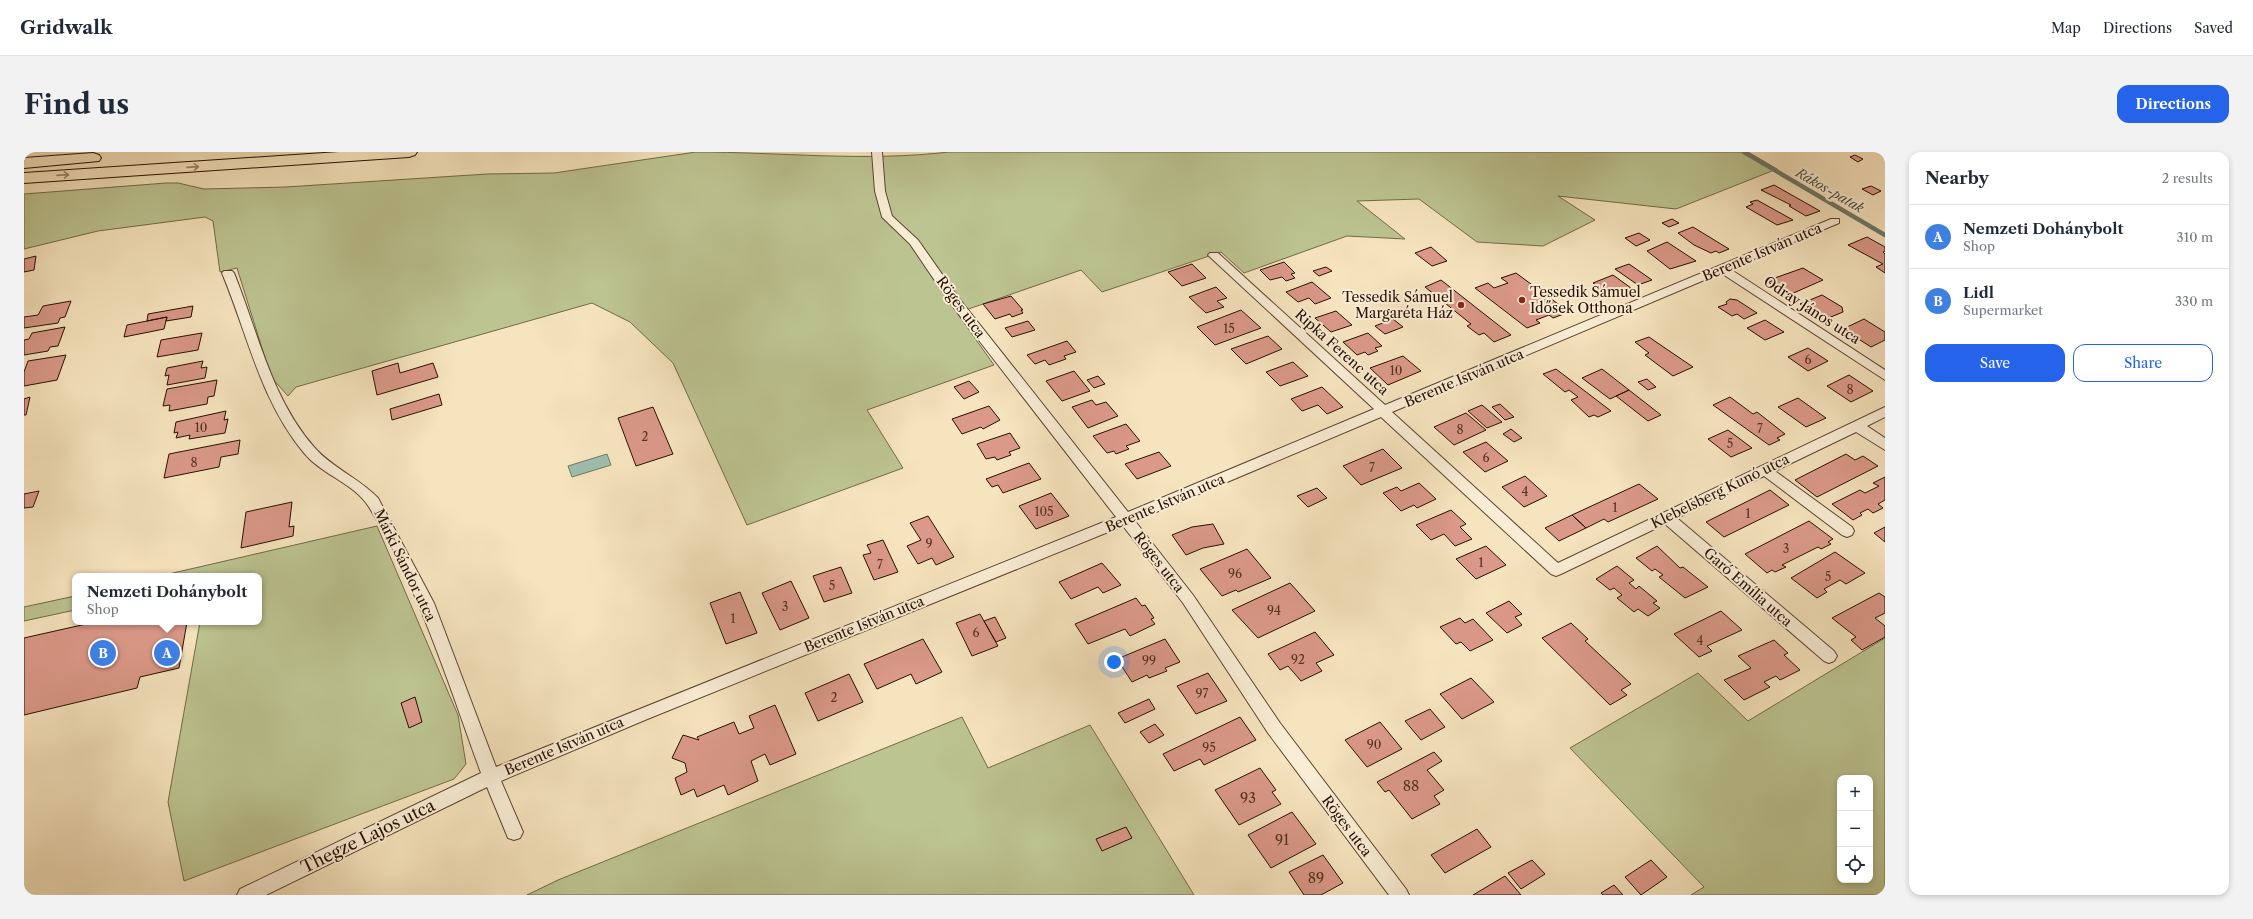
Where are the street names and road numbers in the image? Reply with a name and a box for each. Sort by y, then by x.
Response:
street label: Berente István utca [1700,218,1825,285]
street label: Odray János utca [1760,272,1864,348]
street label: Röges utca [933,273,990,342]
street label: Ripka Ferenc utca [1291,305,1393,399]
street label: Berente István utca [1402,344,1527,411]
street label: Klebelsberg Kunó utca [1648,449,1793,532]
street label: Berente István utca [1103,469,1228,536]
street label: Márki Sándor utca [370,506,440,625]
street label: Röges utca [1130,528,1189,596]
street label: Garó Emília utca [1700,544,1796,631]
street label: Berente István utca [801,591,927,656]
street label: Berente István utca [502,712,627,779]
street label: Röges utca [1318,792,1376,861]
street label: Thegze Lajos utca [298,795,438,877]

